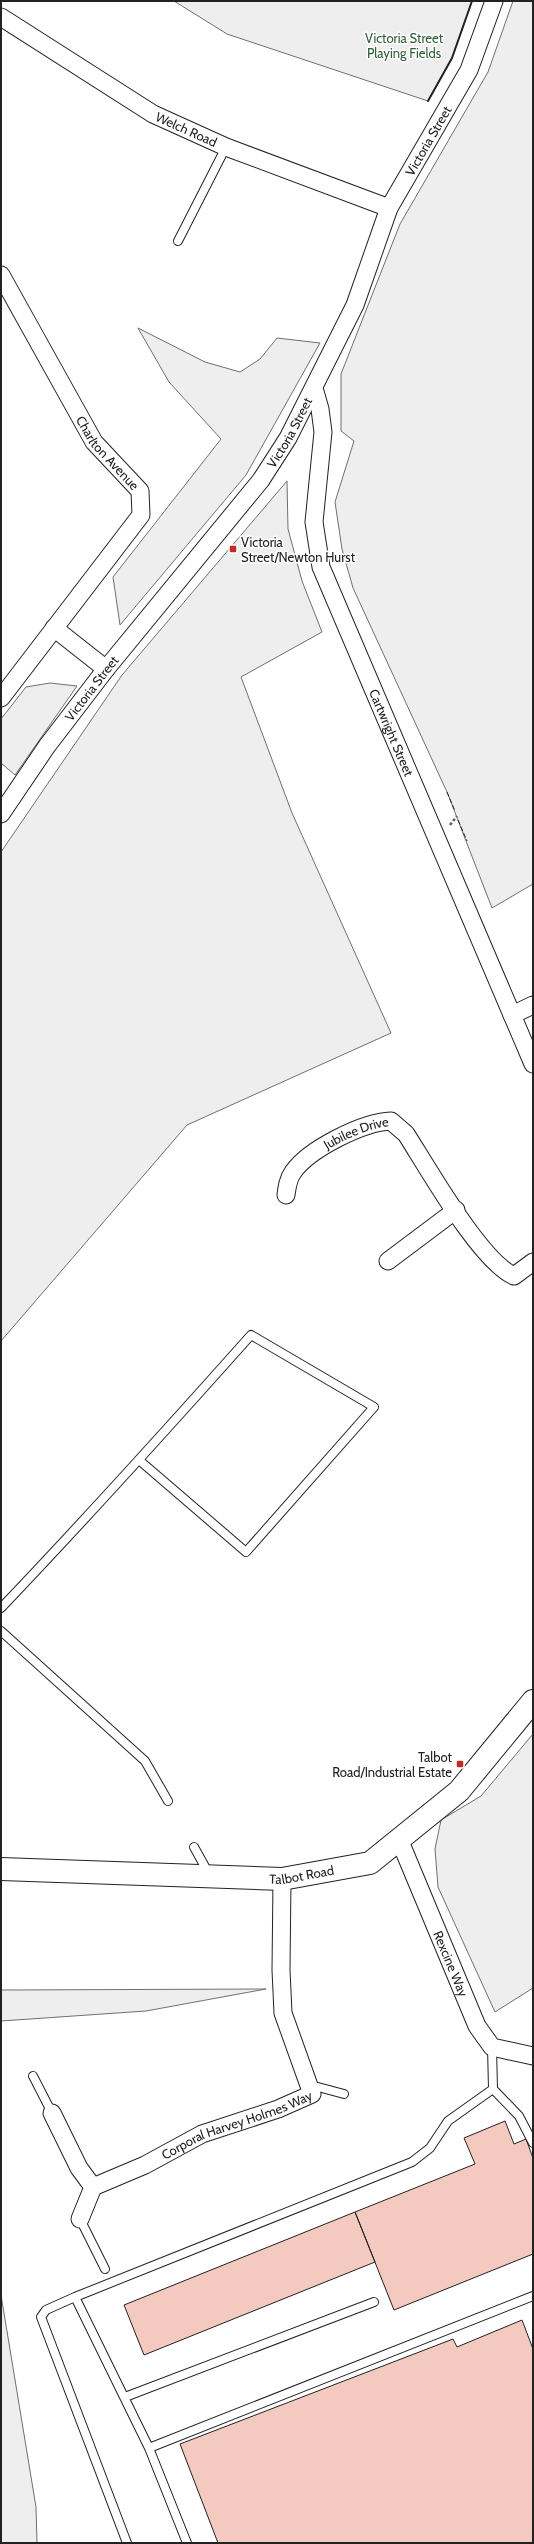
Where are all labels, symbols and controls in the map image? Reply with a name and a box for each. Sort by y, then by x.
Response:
park label: Victoria Street Playing Fields [365,30,444,61]
street label: Victoria Street [402,102,455,179]
street label: Welch Road [153,108,220,150]
street label: Victoria Street [263,394,316,471]
street label: Charlton Avenue [73,413,143,493]
place label: Victoria Street/Newton Hurst [241,534,356,565]
marker: Victoria Street/Newton Hurst [228,544,238,554]
street label: Victoria Street [61,652,122,724]
street label: Cartwright Street [366,686,418,779]
street label: Jubilee Drive [320,1113,390,1153]
place label: Talbot Road/Industrial Estate [332,1749,453,1780]
marker: Talbot Road/Industrial Estate [455,1759,465,1769]
street label: Talbot Road [269,1862,335,1887]
street label: Rexcine Way [430,1928,472,1999]
street label: Corporal Harvey Holmes Way [159,2087,315,2163]

